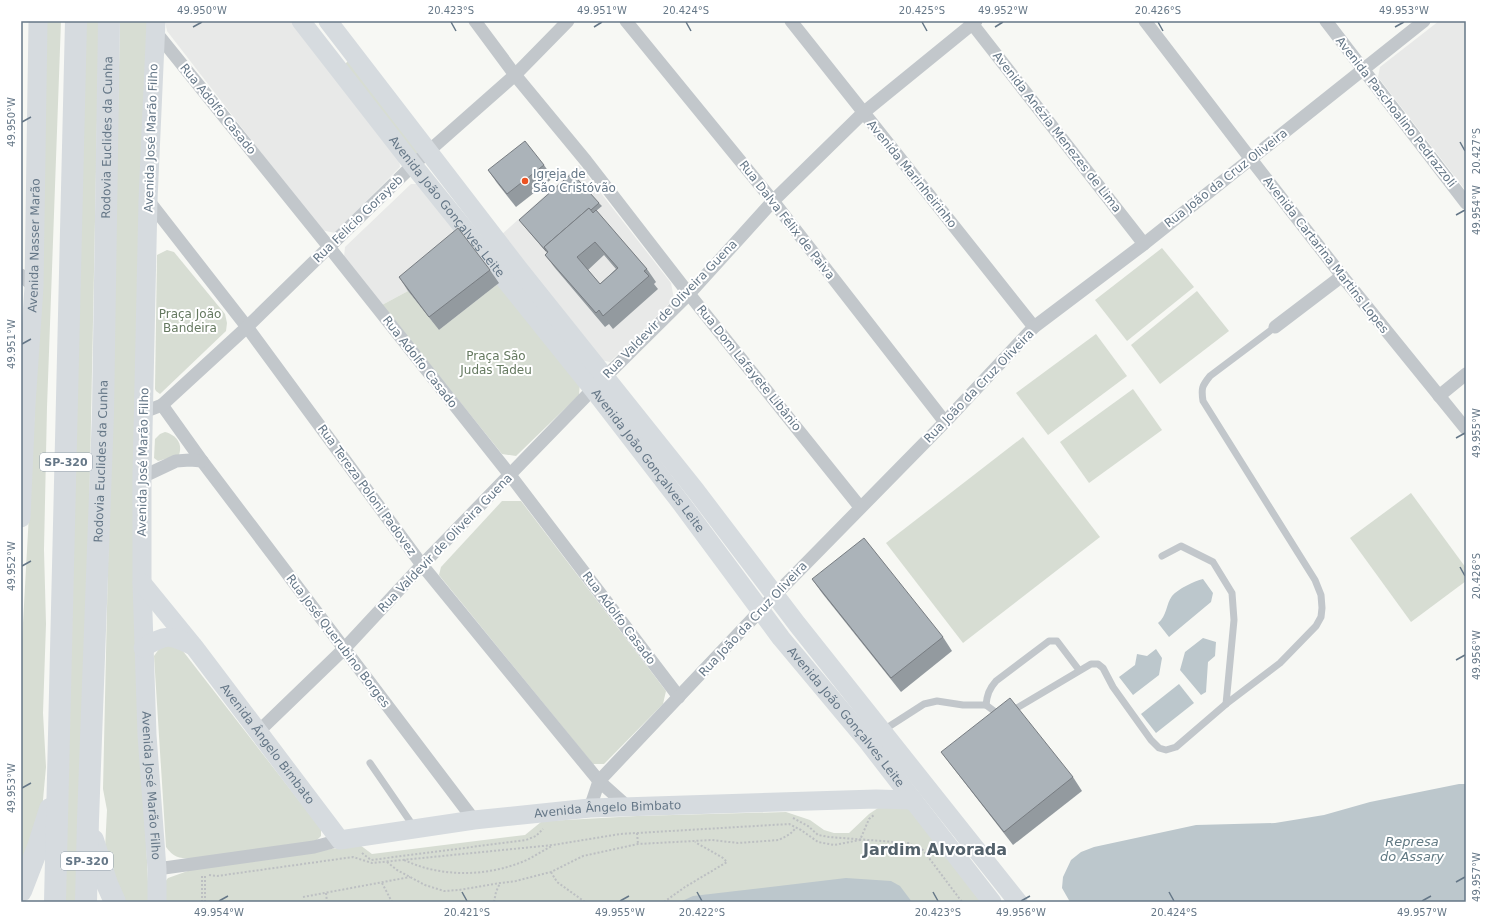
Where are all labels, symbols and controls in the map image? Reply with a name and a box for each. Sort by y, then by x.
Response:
text: 49.950°W [177,5,227,16]
text: 20.423°S [428,5,474,16]
text: 49.951°W [577,5,627,16]
text: 20.424°S [663,5,709,16]
text: 20.425°S [899,5,945,16]
text: 49.952°W [978,5,1028,16]
text: 20.426°S [1135,5,1181,16]
text: 49.953°W [1379,5,1429,16]
street label: Avenida Paschoalino Pedrazzoli [1333,34,1459,190]
street label: Avenida Anézia Menezes de Lima [990,49,1124,215]
street label: Rodovia Euclides da Cunha [99,56,115,219]
street label: Rua Adolfo Casado [177,61,259,157]
street label: Avenida José Marão Filho [141,63,161,213]
text: 49.950°W [6,97,17,147]
street label: Avenida Marinheirinho [864,117,960,231]
street label: Rua João da Cruz Oliveira [1162,126,1290,230]
text: 20.427°S [1471,128,1482,174]
street label: Avenida João Gonçalves Leite [386,133,507,280]
street label: Rua Dalva Félix de Paiva [736,158,838,282]
place label: Igreja de São Cristóvão [533,167,616,195]
street label: Rua Felicio Gorayeb [310,173,406,265]
street label: Avenida Cartarina Martins Lopes [1260,174,1392,336]
marker: Igreja de São Cristóvão [520,176,530,186]
street label: Avenida Nasser Marão [25,178,43,313]
text: 49.954°W [1471,185,1482,235]
street label: Rua Valdevir de Oliveira Guena [600,237,740,381]
street label: Rua Dom Lafayete Libânio [694,302,804,434]
park label: Praça João Bandeira [159,307,221,335]
street label: Rua Adolfo Casado [380,313,460,411]
text: 49.951°W [6,319,17,369]
street label: Rua João da Cruz Oliveira [921,326,1037,446]
park label: Praça São Judas Tadeu [459,349,532,377]
street label: Rodovia Euclides da Cunha [91,380,111,543]
street label: Avenida João Gonçalves Leite [589,386,707,535]
street label: Avenida José Marão Filho [135,387,151,537]
text: 49.955°W [1471,408,1482,458]
street label: Rua Tereza Poloni Padovez [315,422,419,558]
road number: SP-320 [40,453,92,471]
street label: Rua Valdevir de Oliveira Guena [375,471,515,615]
text: 49.952°W [6,541,17,591]
text: 20.426°S [1471,553,1482,599]
street label: Rua João da Cruz Oliveira [696,559,810,679]
street label: Rua Adolfo Casado [580,569,658,667]
street label: Rua José Querubino Borges [283,572,393,710]
text: 49.956°W [1471,630,1482,680]
street label: Avenida João Gonçalves Leite [785,644,907,790]
street label: Avenida Ângelo Bimbato [217,681,317,807]
street label: Avenida José Marão Filho [139,711,163,860]
text: 49.953°W [6,763,17,813]
street label: Avenida Ângelo Bimbato [533,798,681,821]
water label: Represa do Assary [1380,834,1444,864]
district label: Jardim Alvorada [862,840,1007,859]
road number: SP-320 [61,852,113,870]
text: 49.957°W [1471,852,1482,902]
text: 49.954°W [194,907,244,918]
text: 20.421°S [444,907,490,918]
text: 49.955°W [595,907,645,918]
text: 20.422°S [679,907,725,918]
text: 20.423°S [915,907,961,918]
text: 49.956°W [996,907,1046,918]
text: 20.424°S [1151,907,1197,918]
text: 49.957°W [1397,907,1447,918]

